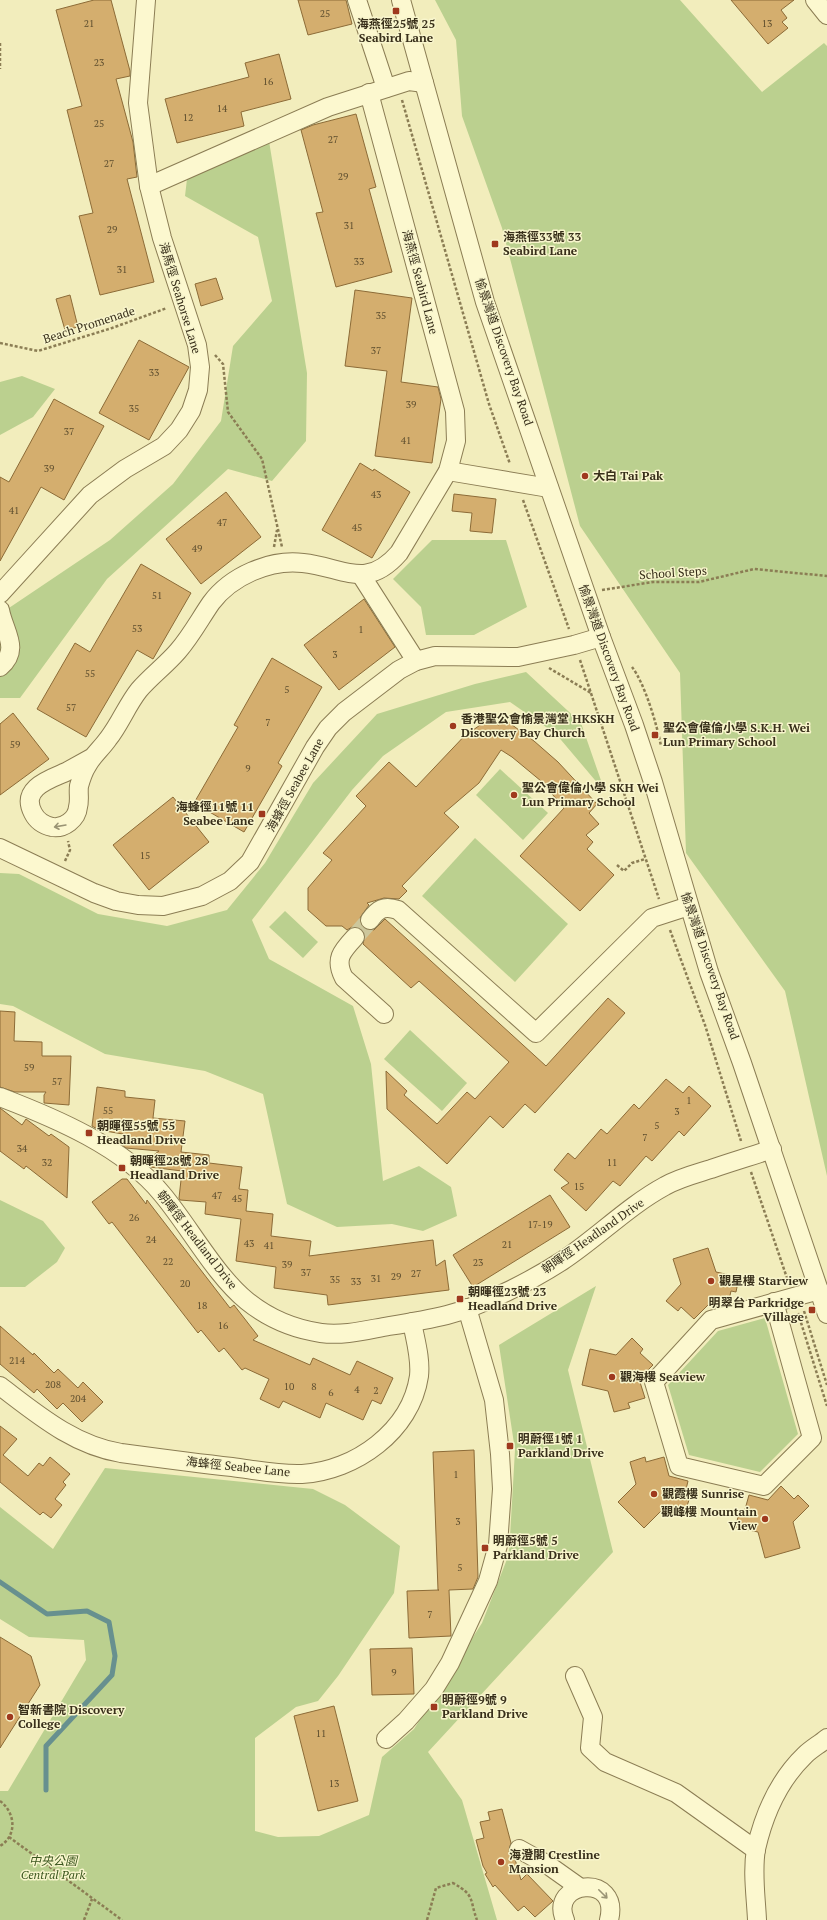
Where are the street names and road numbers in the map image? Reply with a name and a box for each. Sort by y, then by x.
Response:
street label: 海燕徑 Seabird Lane [399,228,442,336]
street label: 海馬徑 Seahorse Lane [156,240,205,355]
street label: 愉景灣道 Discovery Bay Road [472,276,537,428]
street label: Beach Promenade [41,303,137,346]
street label: School Steps [639,563,707,582]
street label: 愉景灣道 Discovery Bay Road [576,582,643,733]
street label: 海蜂徑 Seabee Lane [263,735,327,834]
street label: 愉景灣道 Discovery Bay Road [678,890,743,1042]
street label: 朝暉徑 Headland Drive [154,1187,241,1292]
street label: 朝暉徑 Headland Drive [539,1195,647,1277]
street label: 海蜂徑 Seabee Lane [185,1454,291,1479]

